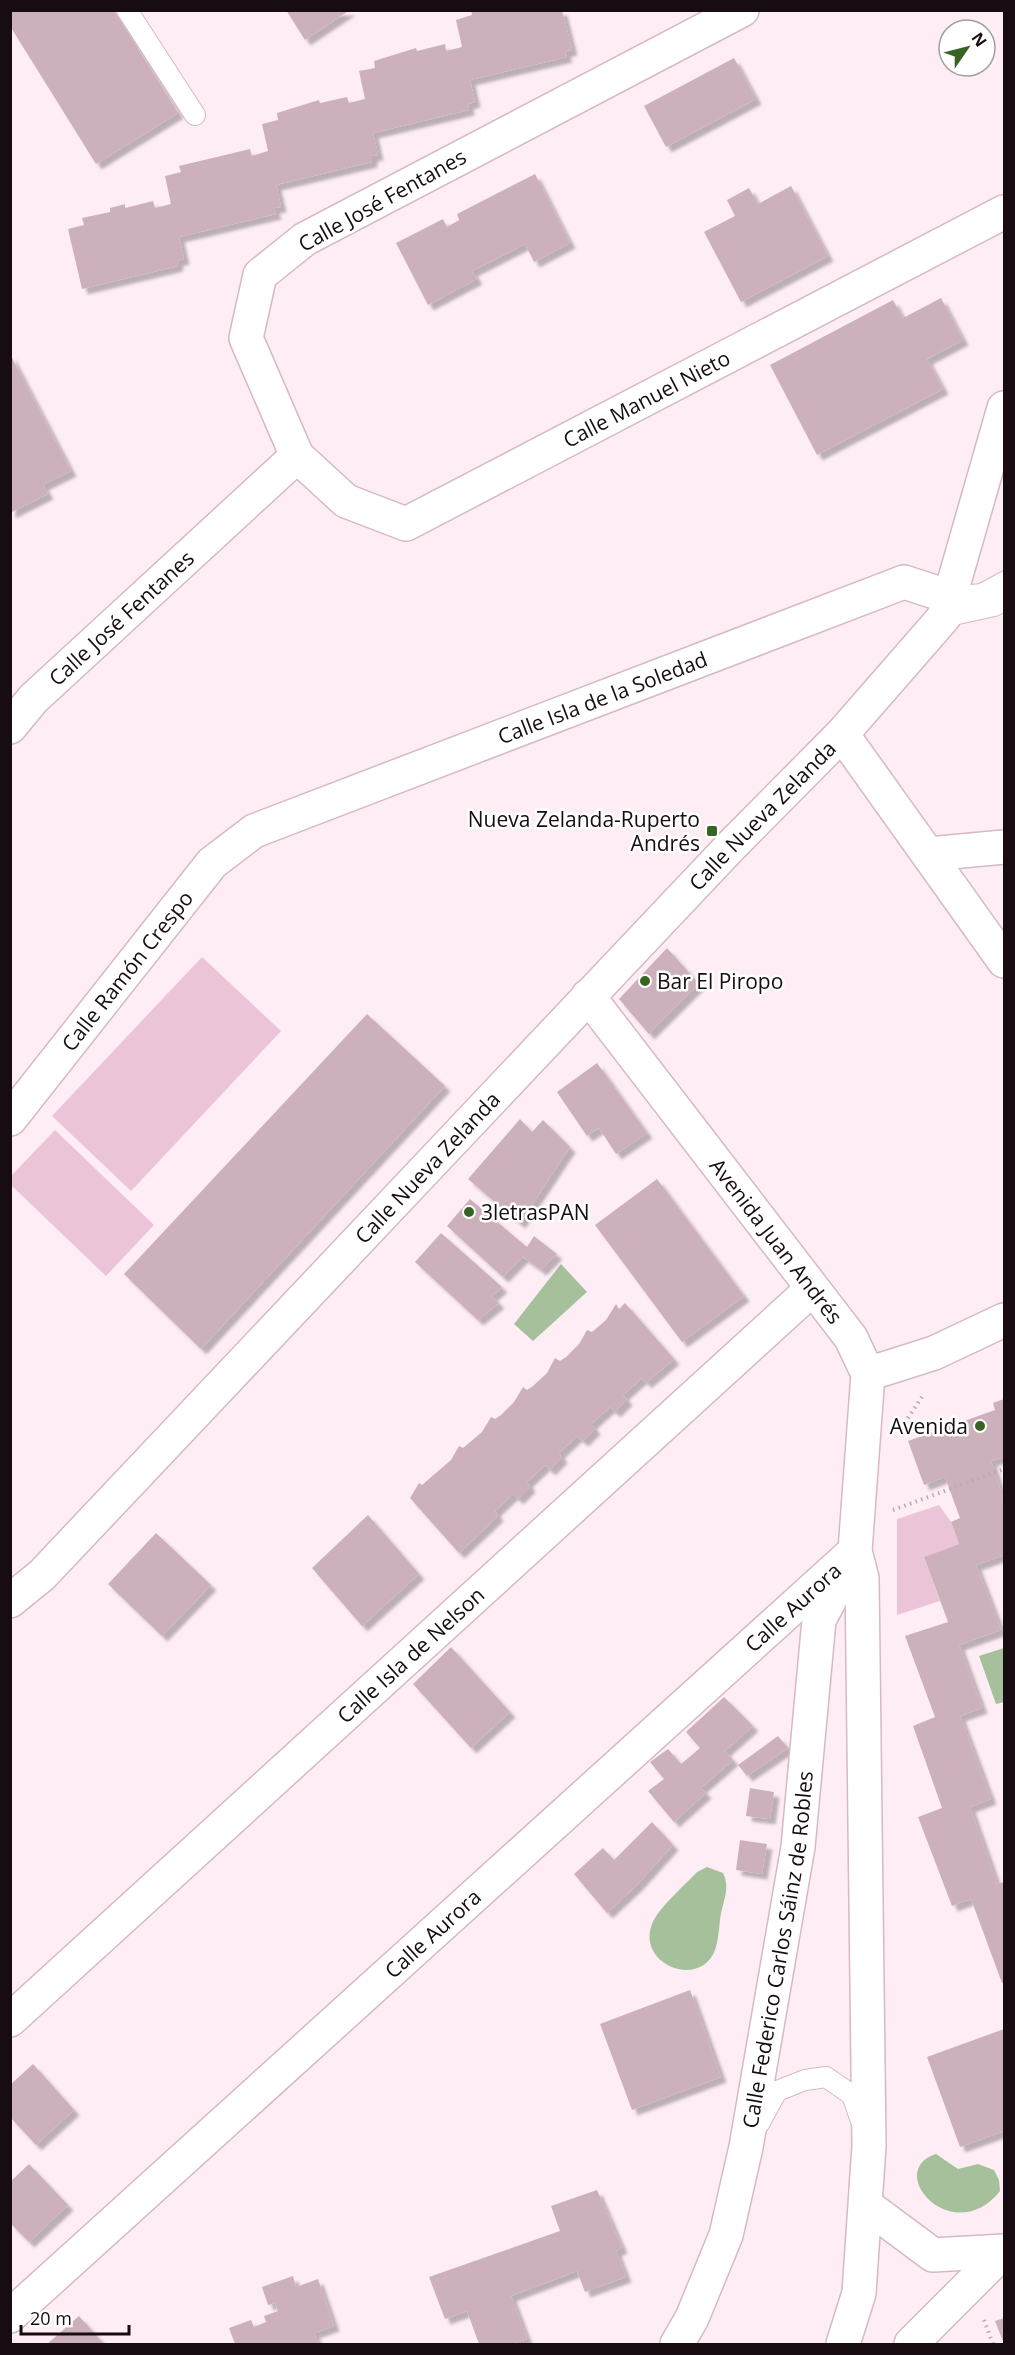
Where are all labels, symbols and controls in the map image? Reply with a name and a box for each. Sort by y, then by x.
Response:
north arrow [937,18,997,78]
text: N [967,28,992,51]
street label: Calle José Fentanes [293,142,471,258]
street label: Calle Manuel Nieto [558,343,735,454]
street label: Calle José Fentanes [43,544,200,692]
street label: Calle Isla de la Soledad [494,645,711,750]
street label: Calle Nueva Zelanda [682,734,842,896]
place label: Nueva Zelanda-Ruperto Andrés [468,805,700,857]
marker: Nueva Zelanda-Ruperto Andrés [705,824,719,838]
street label: Calle Ramón Crespo [55,885,199,1057]
place label: Bar El Piropo [657,967,783,995]
marker: Bar El Piropo [638,974,652,988]
street label: Calle Nueva Zelanda [349,1085,506,1249]
street label: Avenida Juan Andrés [704,1152,849,1329]
place label: 3letrasPAN [481,1198,590,1226]
marker: 3letrasPAN [462,1205,476,1219]
place label: Avenida [890,1412,968,1440]
marker: Avenida [973,1419,987,1433]
street label: Calle Aurora [739,1556,847,1658]
street label: Calle Isla de Nelson [331,1581,490,1729]
street label: Calle Federico Carlos Sáinz de Robles [735,1770,819,2130]
street label: Calle Aurora [379,1883,487,1984]
scale bar [21,2298,129,2336]
text: 20 m [30,2306,72,2330]

